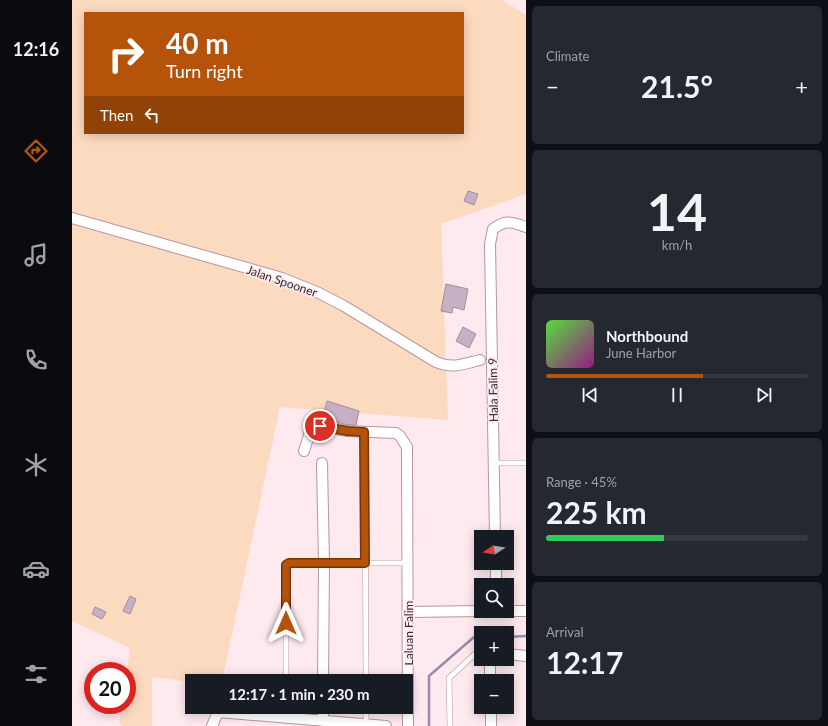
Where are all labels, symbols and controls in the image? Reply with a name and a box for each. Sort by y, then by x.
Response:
text: 40 m [166,26,229,60]
icon: right [100,28,152,80]
text: 12:16 [13,38,59,60]
text: Climate [546,48,589,64]
text: Turn right [166,60,243,82]
text: 21.5° [641,68,713,104]
text: − [546,73,559,100]
text: + [795,73,808,100]
icon: left [141,104,163,126]
text: Then [100,106,133,124]
icon: directions [22,137,50,165]
text: 14 [647,180,707,242]
text: km/h [662,237,692,253]
icon: music [22,241,50,269]
street label: Jalan Spooner [245,262,320,300]
text: Northbound [606,327,688,345]
text: June Harbor [606,345,676,361]
icon: phone [22,346,50,374]
street label: Hala Falim 9 [485,358,501,422]
icon: previous [579,384,601,406]
icon: pause [666,384,688,406]
icon: next [753,384,775,406]
pin [303,409,337,443]
icon: arrive [309,415,331,437]
icon: climate [22,451,50,479]
text: Range · 45% [546,474,617,490]
text: 225 km [546,494,647,530]
north arrow [474,530,514,570]
map controls [474,530,514,714]
icon: car [22,555,50,583]
button: search [474,578,514,618]
street label: Laluan Falim [401,600,416,665]
position arrow [265,602,307,644]
text: Arrival [546,624,583,640]
button: + [474,626,514,666]
text: 12:17 [546,644,623,680]
icon: filters [22,660,50,688]
speed limit sign: 20 [84,662,136,714]
button: − [474,674,514,714]
text: 12:17 · 1 min · 230 m [229,685,369,703]

